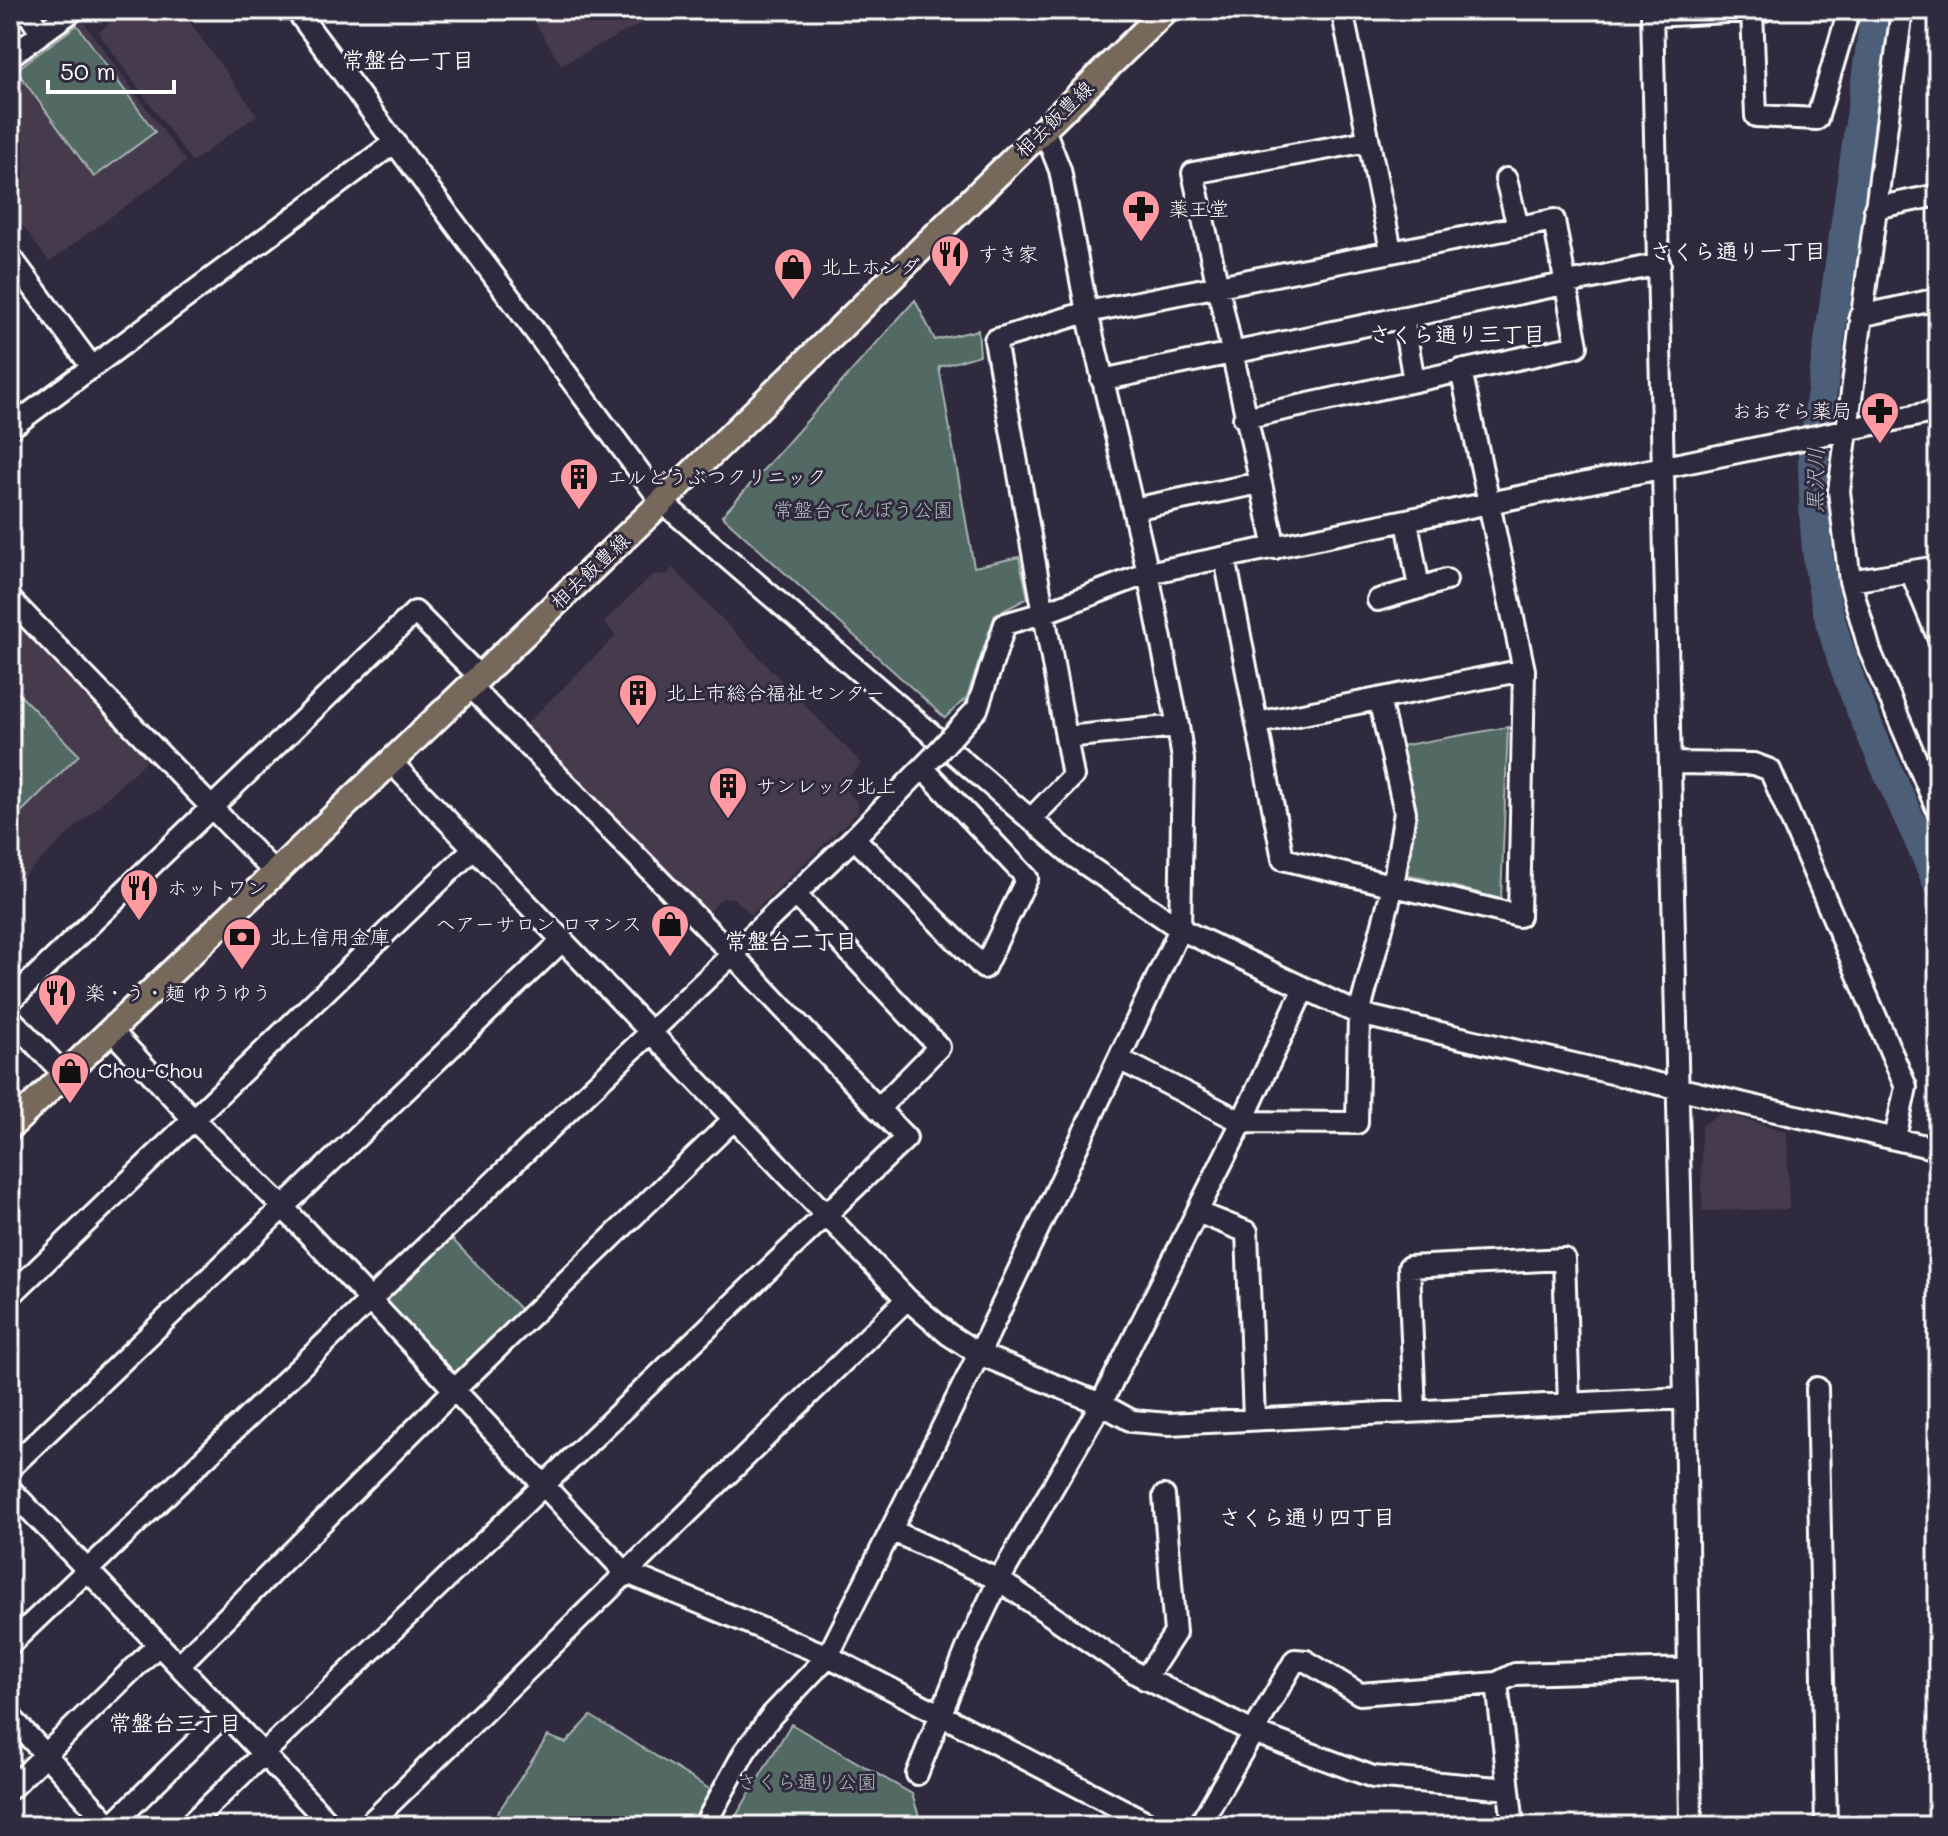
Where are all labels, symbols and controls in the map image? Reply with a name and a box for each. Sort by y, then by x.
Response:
scale bar [48,44,174,94]
district label: 常盤台一丁目 [342,45,474,74]
text: 50 m [60,55,116,86]
street label: 相去飯豊線 [1008,74,1098,162]
pharmacy icon: 薬王堂 [1120,188,1162,243]
place label: 薬王堂 [1169,195,1229,221]
restaurant icon: すき家 [929,233,971,288]
district label: さくら通り一丁目 [1650,236,1826,265]
place label: すき家 [978,240,1038,266]
shop icon: 北上ホンダ [772,246,814,301]
place label: 北上ホンダ [821,253,920,279]
district label: さくら通り三丁目 [1369,319,1545,348]
pharmacy icon: おおぞら薬局 [1859,390,1901,445]
place label: おおぞら薬局 [1732,397,1852,423]
water label: 黒沢川 [1799,447,1830,513]
building icon: エルどうぶつクリニック [558,456,600,511]
place label: エルどうぶつクリニック [607,463,827,489]
park label: 常盤台てんぼう公園 [773,496,953,522]
street label: 相去飯豊線 [544,527,635,614]
building icon: 北上市総合福祉センター [617,672,659,727]
place label: 北上市総合福祉センター [666,679,885,705]
building icon: サンレック北上 [707,765,749,820]
place label: サンレック北上 [756,772,896,798]
restaurant icon: ホットワン [118,867,160,922]
place label: ホットワン [167,874,267,900]
shop icon: ヘアーサロン ロマンス [649,903,691,958]
place label: ヘアーサロン ロマンス [436,910,642,936]
bank icon: 北上信用金庫 [221,916,263,971]
place label: 北上信用金庫 [270,923,390,949]
district label: 常盤台二丁目 [725,926,857,955]
restaurant icon: 楽・う・麺 ゆうゆう [36,972,78,1027]
place label: 楽・う・麺 ゆうゆう [85,979,271,1005]
shop icon: Chou-Chou [49,1050,91,1105]
place label: Chou-Chou [98,1057,203,1083]
district label: さくら通り四丁目 [1219,1502,1395,1531]
district label: 常盤台三丁目 [109,1708,241,1737]
park label: さくら通り公園 [737,1768,877,1794]

